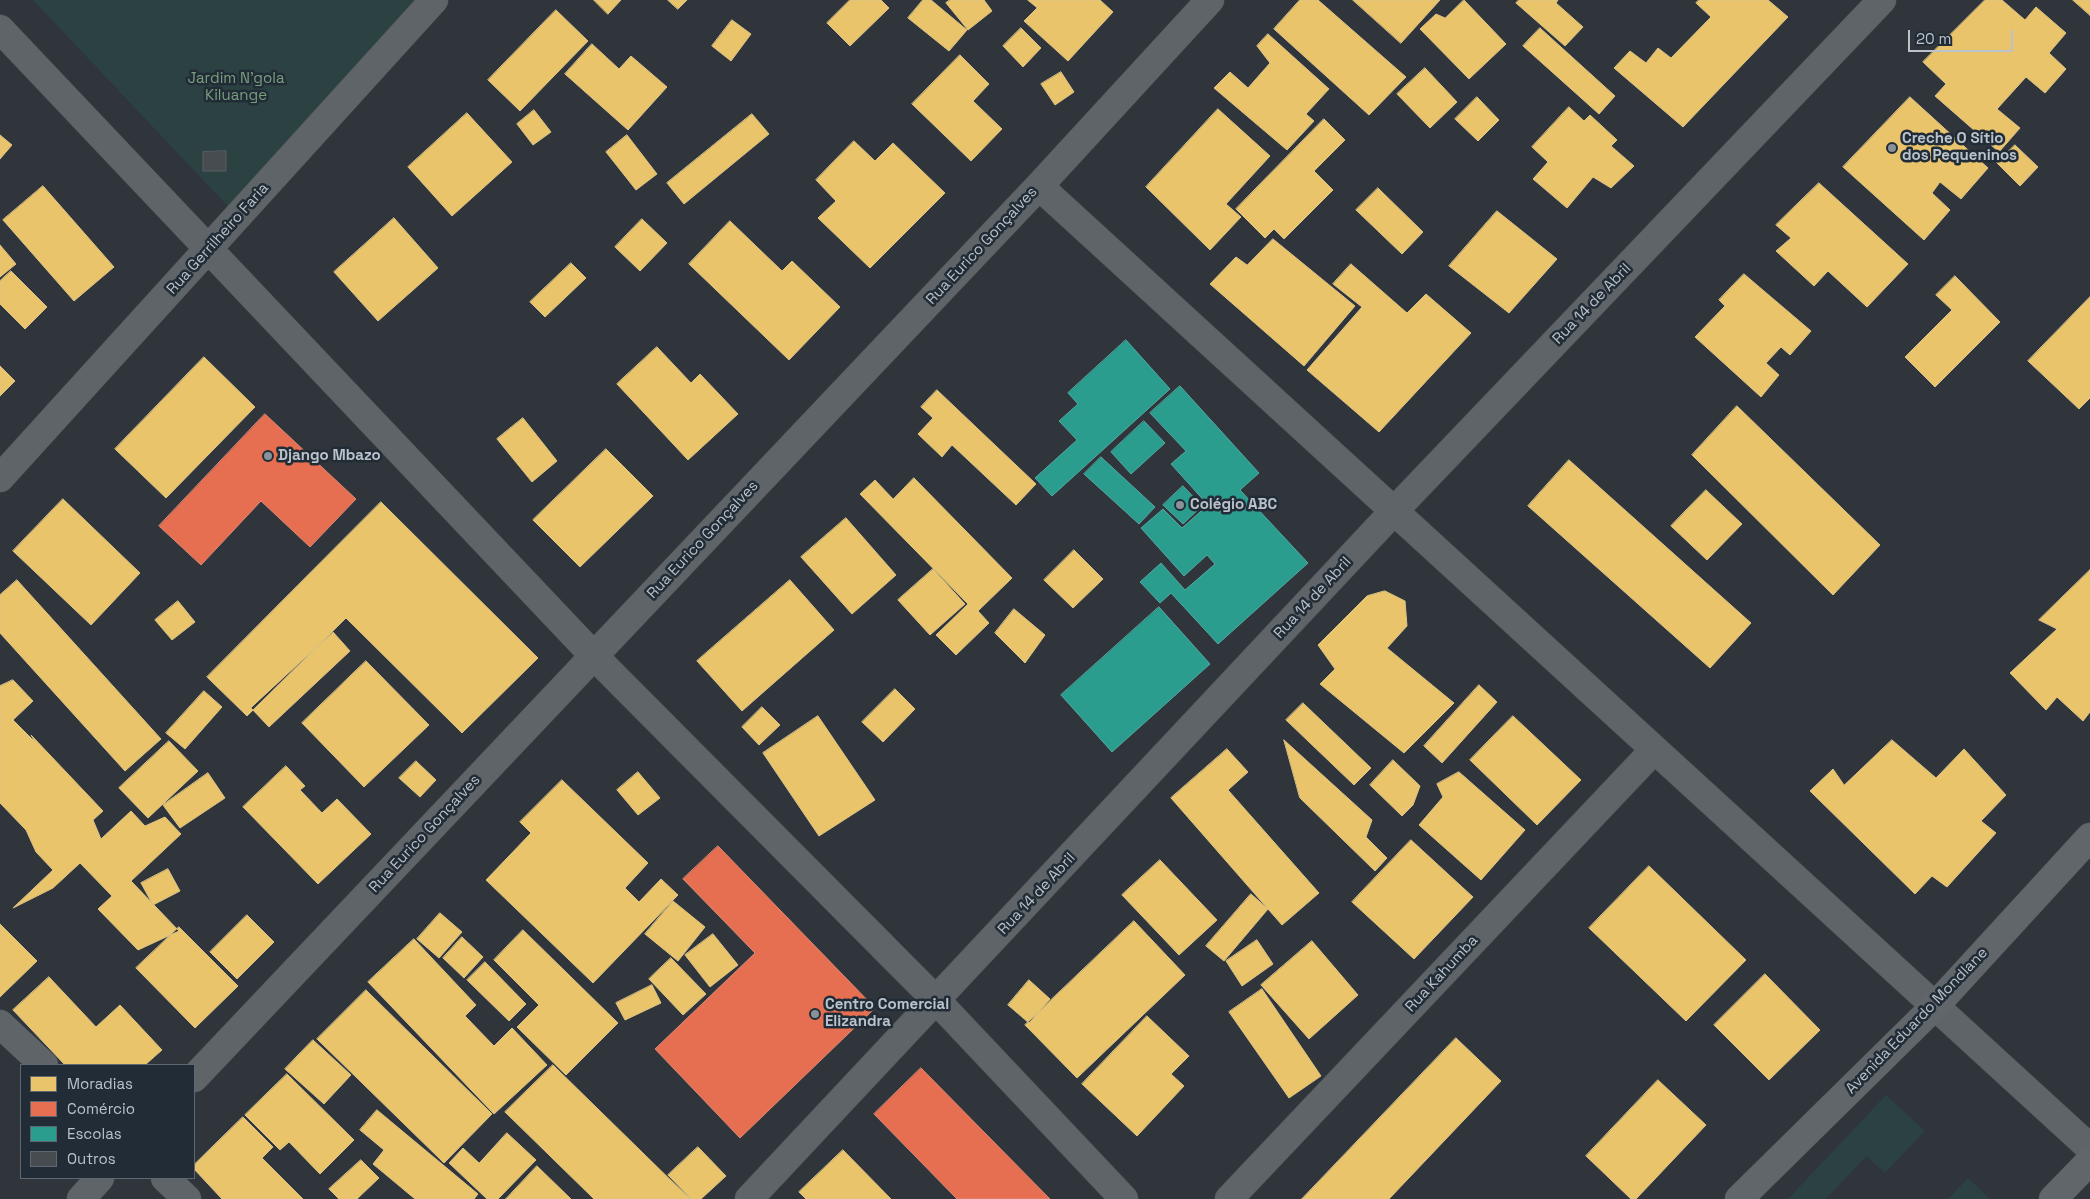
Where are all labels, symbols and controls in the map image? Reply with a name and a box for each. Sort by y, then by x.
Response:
scale bar [1910,20,2015,52]
text: 20 m [1916,29,1951,48]
park label: Jardim N'gola Kiluange [187,70,285,105]
place label: Creche O Sítio dos Pequeninos [1902,130,2017,165]
marker: Creche O Sítio dos Pequeninos [1886,142,1898,154]
street label: Rua Gerrilheiro Faria [163,180,273,298]
street label: Rua Eurico Gonçalves [923,183,1041,309]
street label: Rua 14 de Abril [1549,260,1635,348]
place label: Django Mbazo [278,447,381,465]
marker: Django Mbazo [262,450,274,462]
street label: Rua Eurico Gonçalves [644,477,762,603]
place label: Colégio ABC [1190,496,1277,514]
marker: Colégio ABC [1174,499,1186,511]
street label: Rua 14 de Abril [1271,553,1355,643]
street label: Rua Eurico Gonçalves [366,771,484,897]
street label: Rua 14 de Abril [995,849,1079,939]
street label: Rua Kahumba [1402,932,1482,1016]
street label: Avenida Eduardo Mondlane [1842,944,1992,1098]
place label: Centro Comercial Elizandra [825,996,949,1031]
marker: Centro Comercial Elizandra [809,1008,821,1020]
legend [20,1064,195,1179]
text: Moradias [67,1074,133,1093]
text: Comércio [67,1099,135,1118]
text: Escolas [67,1124,122,1143]
text: Outros [67,1149,116,1168]

